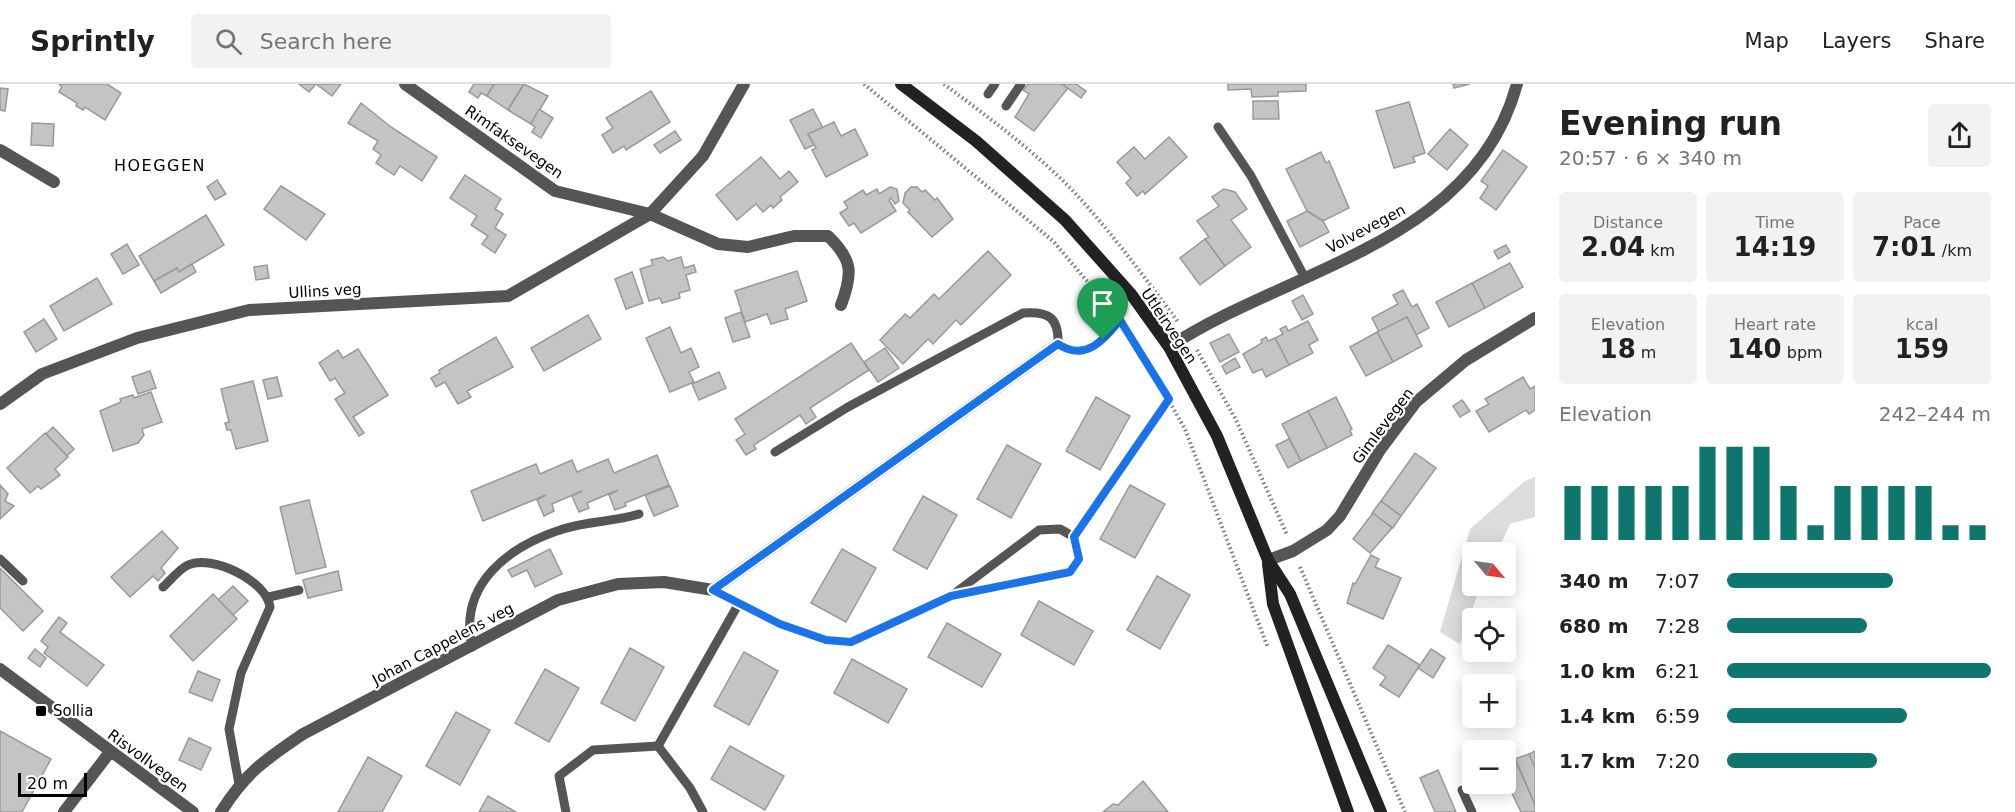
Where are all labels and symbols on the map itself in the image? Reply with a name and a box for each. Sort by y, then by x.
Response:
street label: Rimfaksevegen [461,101,567,183]
district label: HOEGGEN [114,156,206,175]
street label: Volvevegen [1323,201,1409,257]
pin [1077,278,1128,340]
street label: Ullins veg [288,280,362,302]
street label: Utleirvegen [1137,285,1201,367]
street label: Gimlevegen [1349,385,1417,467]
north arrow [1462,542,1516,596]
street label: Johan Cappelens veg [368,599,517,689]
place label: Sollia [53,702,93,720]
marker: Sollia [34,704,48,718]
street label: Risvollvegen [104,726,192,796]
scale bar [18,770,87,798]

